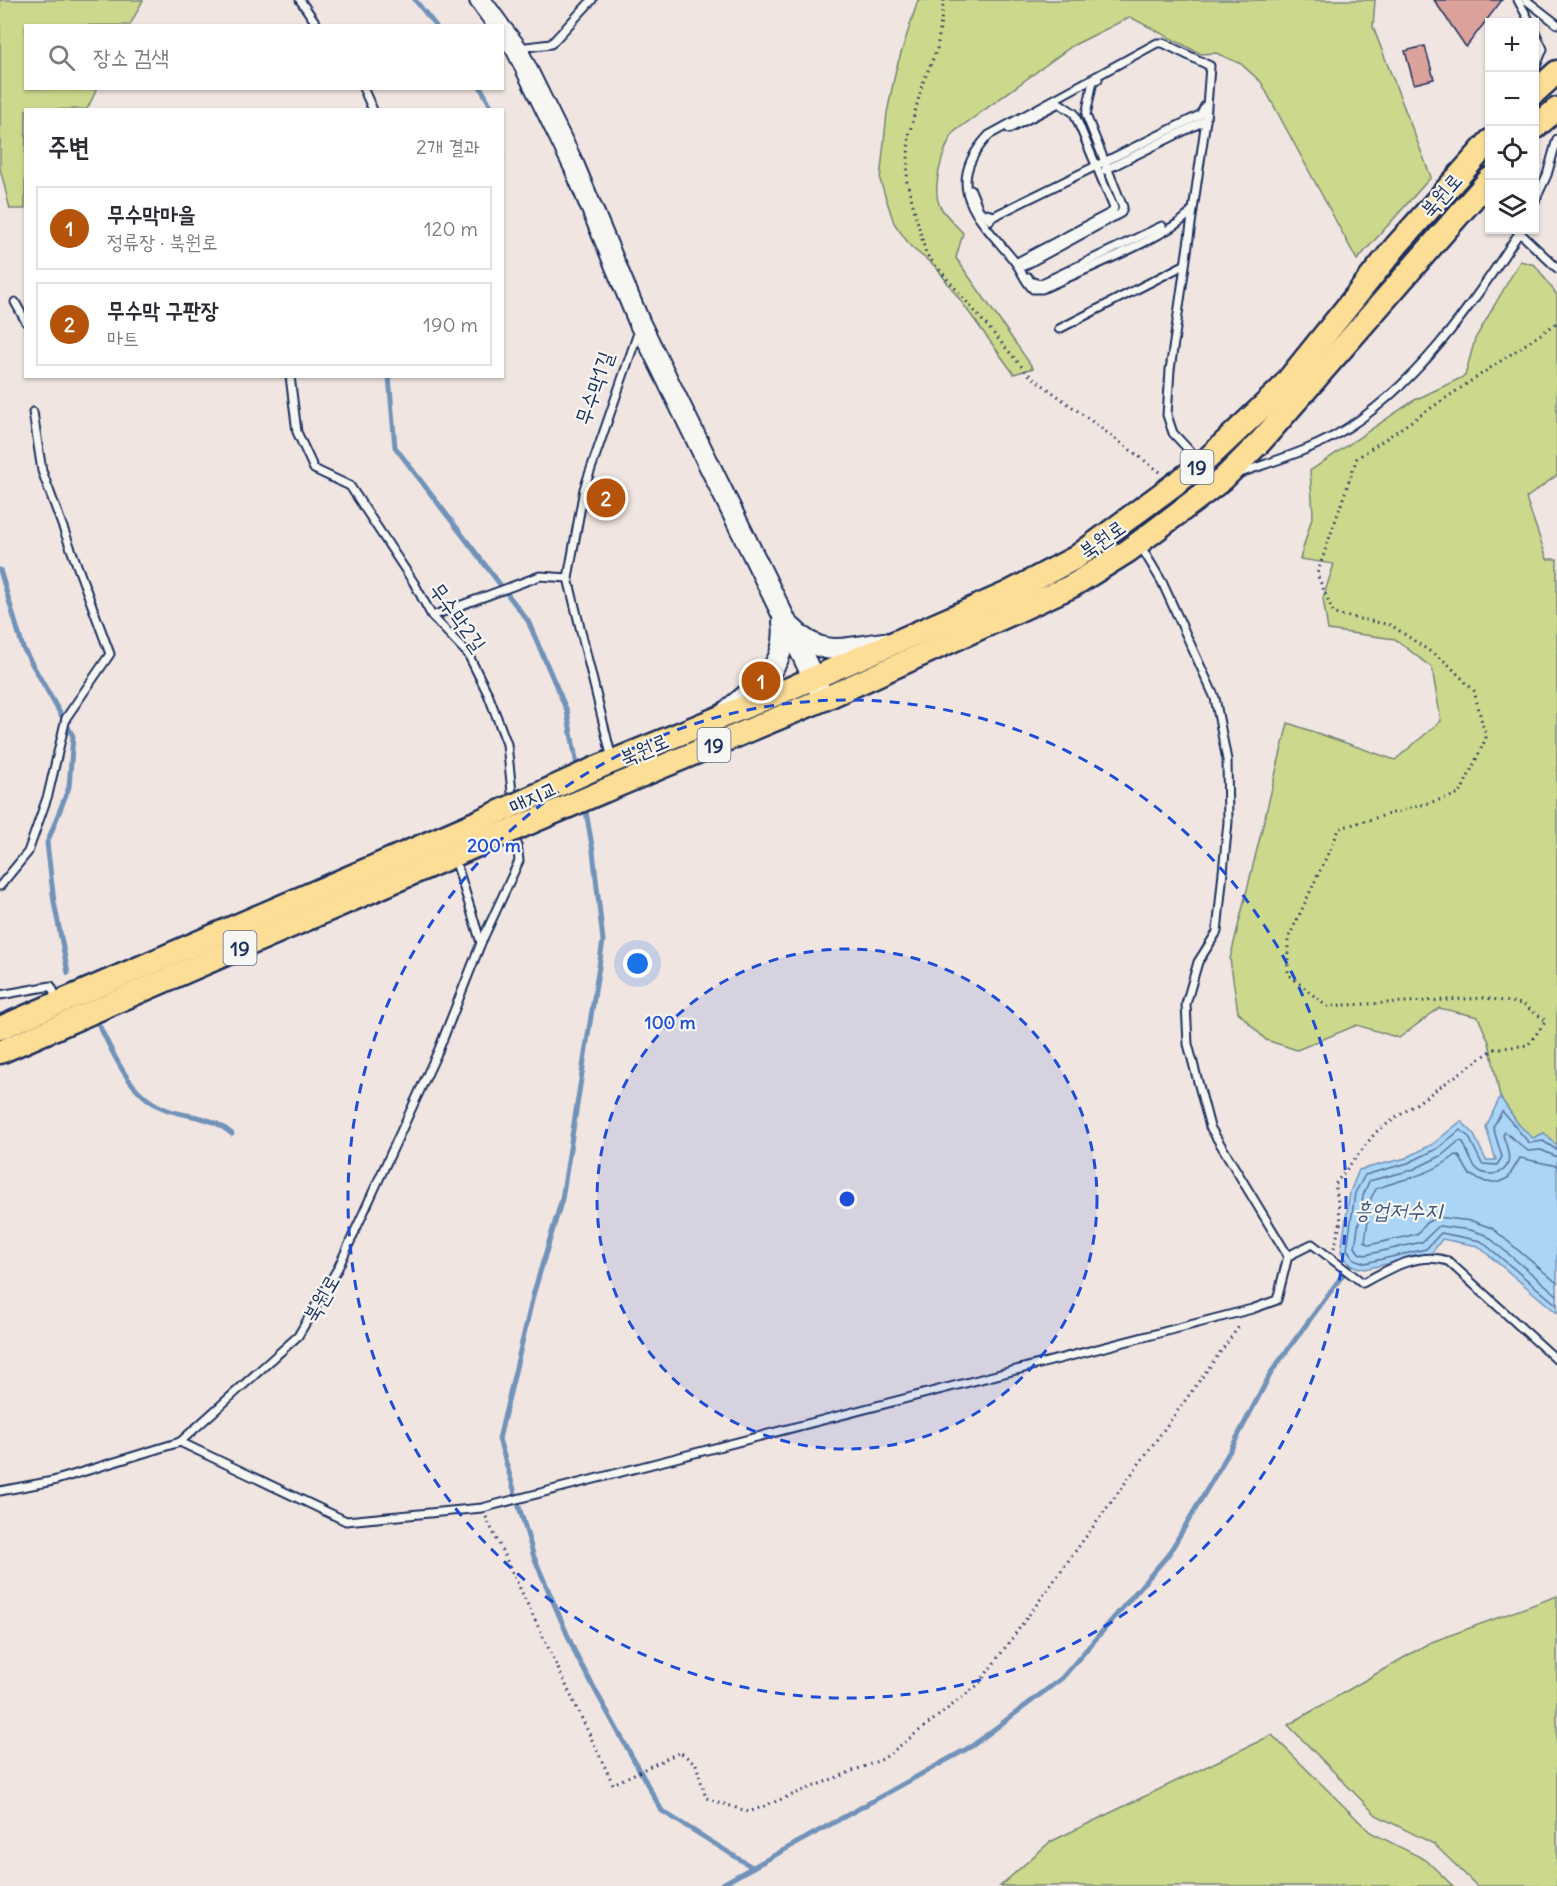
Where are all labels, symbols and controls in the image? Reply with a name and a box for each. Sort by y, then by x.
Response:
map controls [1485,18,1539,234]
button: + [1485,18,1539,72]
search box [24,24,504,90]
icon: search [45,41,78,74]
text: 장소 검색 [93,43,169,71]
button: − [1485,72,1539,126]
button: locate [1485,126,1539,180]
text: 주변 [48,130,90,163]
text: 2개 결과 [416,134,480,159]
street label: 북원로 [1414,167,1468,223]
button: layers [1485,180,1539,234]
text: 무수막마을 [107,200,196,228]
text: 1 [66,216,73,241]
text: 120 m [424,216,478,241]
text: 정류장 · 북원로 [107,229,218,254]
text: 무수막 구판장 [107,296,218,324]
text: 2 [64,312,75,337]
text: 190 m [423,312,478,337]
text: 마트 [107,325,139,350]
street label: 무수막1길 [569,348,619,428]
road number: 19 [1180,450,1214,484]
pin: 2 [586,476,626,520]
street label: 북원로 [1073,513,1131,565]
street label: 무수막2길 [424,577,492,657]
pin: 1 [742,658,780,704]
street label: 북원로 [615,727,673,771]
road number: 19 [698,728,730,762]
street label: 매지교 [504,774,562,820]
text: 200 m [467,834,521,857]
road number: 19 [224,931,256,965]
your location [623,949,652,978]
text: 100 m [645,1011,696,1034]
centre of rings [837,1189,857,1209]
water label: 흥업저수지 [1354,1196,1445,1224]
street label: 북원로 [297,1269,345,1327]

